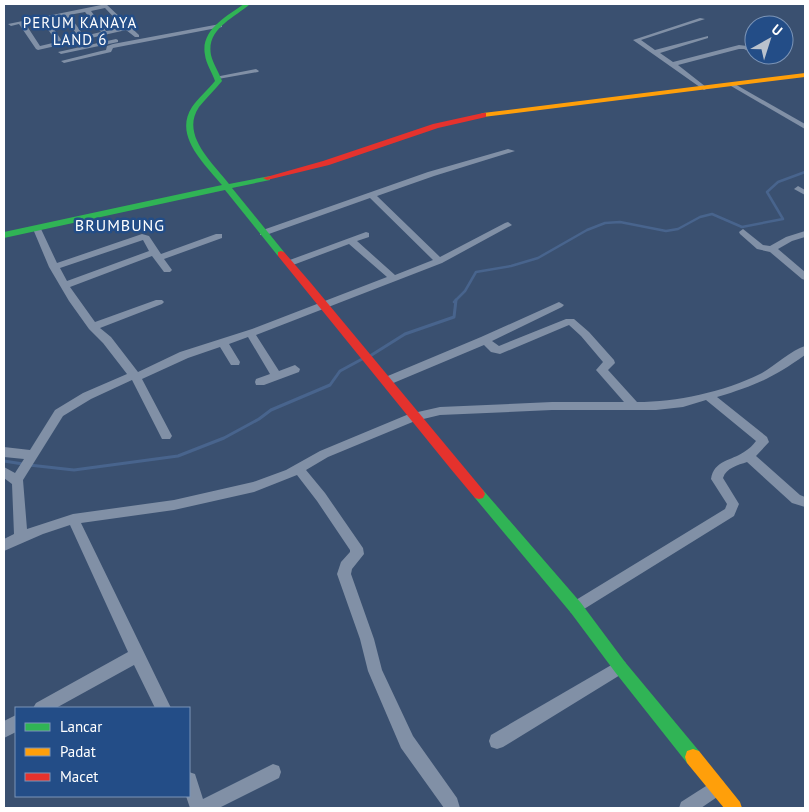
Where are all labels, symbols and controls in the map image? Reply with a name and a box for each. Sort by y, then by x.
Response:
district label: PERUM KANAYA LAND 6 [23,13,137,49]
north arrow [744,15,794,65]
text: U [768,20,786,40]
district label: BRUMBUNG [75,215,165,235]
legend [15,707,190,797]
text: Lancar [60,717,102,736]
text: Padat [60,742,96,761]
text: Macet [60,767,98,786]

